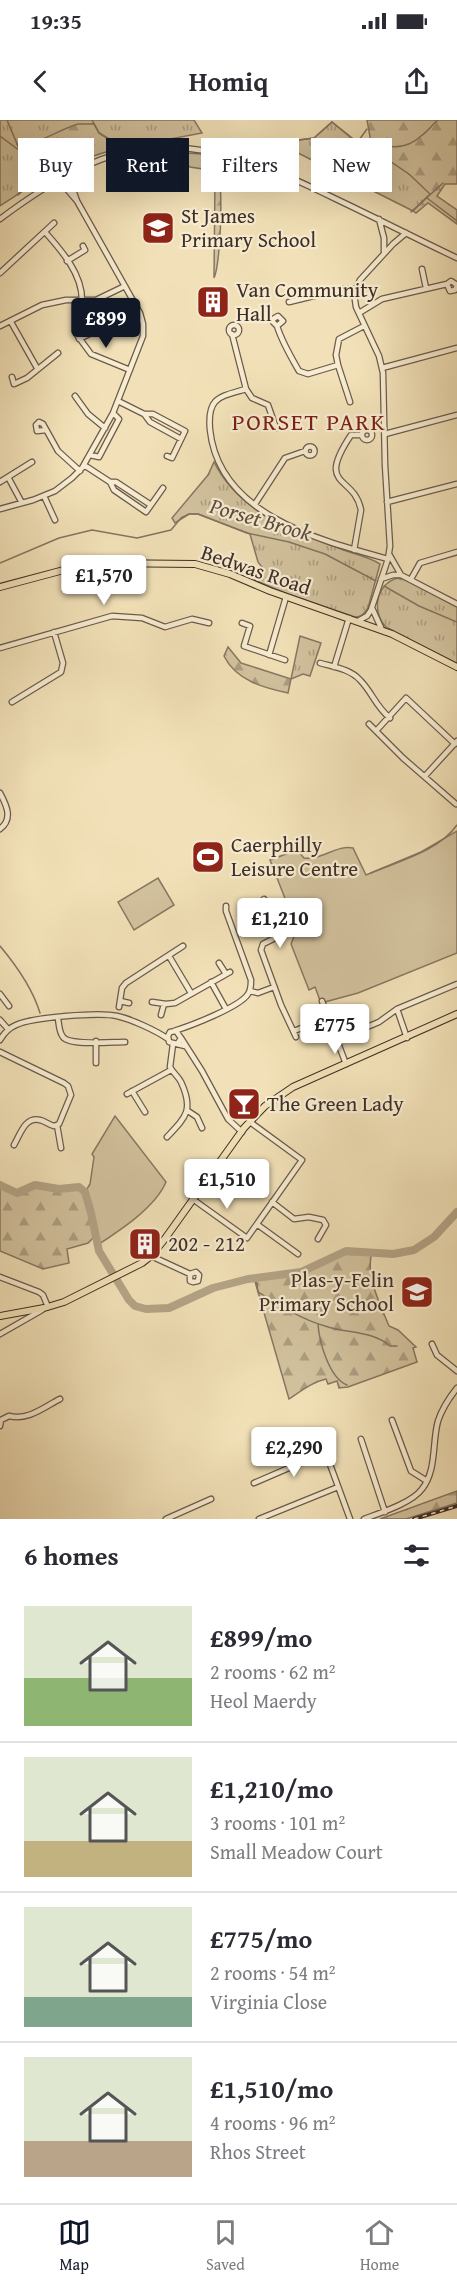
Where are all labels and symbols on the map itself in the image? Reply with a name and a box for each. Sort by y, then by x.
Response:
place label: St James Primary School [181,200,316,255]
school or university icon: St James Primary School [140,210,176,246]
place label: Van Community Hall [236,274,379,329]
building icon: Van Community Hall [195,284,231,320]
pin: £899 [70,298,142,349]
district label: PORSET PARK [232,404,386,439]
water label: Porset Brook [205,489,317,549]
street label: Bedwas Road [197,536,316,603]
pin: £1,570 [55,555,153,606]
place label: Caerphilly Leisure Centre [231,829,358,884]
sports icon: Caerphilly Leisure Centre [190,839,226,875]
pin: £1,210 [231,898,329,949]
pin: £775 [299,1004,371,1055]
bar icon: The Green Lady [226,1086,262,1122]
place label: The Green Lady [267,1088,404,1119]
pin: £1,510 [178,1159,276,1210]
building icon: 202 - 212 [127,1226,163,1262]
place label: 202 - 212 [168,1228,245,1259]
place label: Plas-y-Felin Primary School [259,1264,394,1319]
school or university icon: Plas-y-Felin Primary School [399,1274,435,1310]
pin: £2,290 [245,1427,343,1478]

